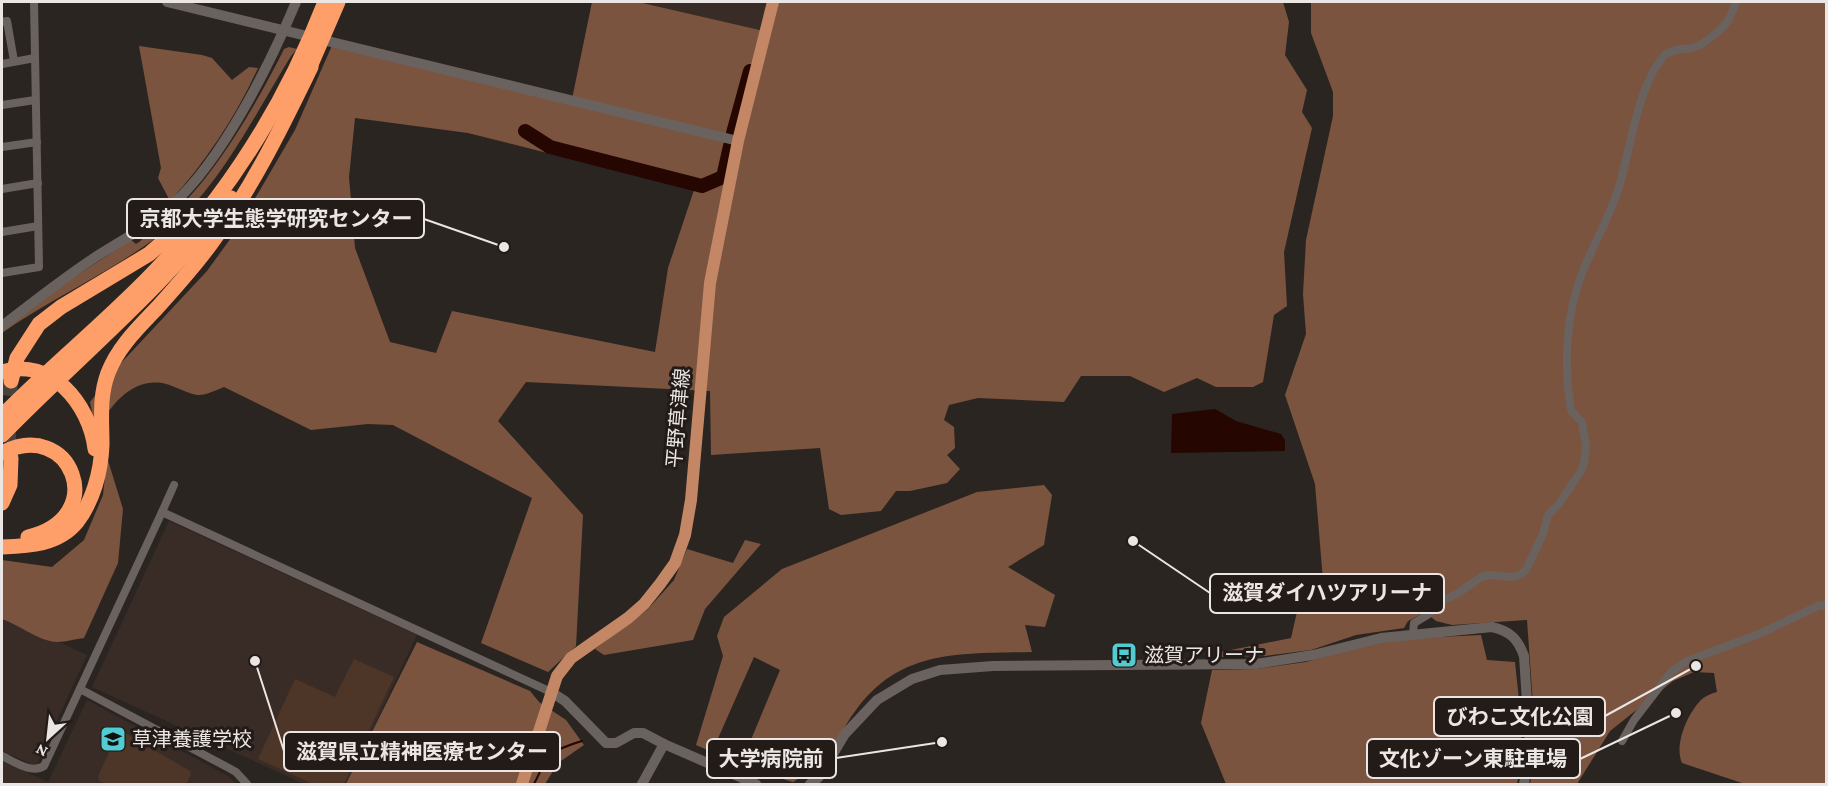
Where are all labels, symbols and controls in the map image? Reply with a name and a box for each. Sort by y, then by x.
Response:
callout: 京都大学生態学研究センター [127,199,424,238]
text: 京都大学生態学研究センター [140,207,413,231]
street label: 平野草津線 [663,367,693,469]
callout: 滋賀ダイハツアリーナ [1210,574,1444,613]
text: 滋賀ダイハツアリーナ [1222,581,1432,605]
bus stop icon: 滋賀アリーナ [1109,640,1139,670]
place label: 滋賀アリーナ [1144,644,1264,666]
callout: びわこ文化公園 [1434,697,1605,736]
text: びわこ文化公園 [1447,705,1594,729]
north arrow [18,708,78,768]
school or university icon: 草津養護学校 [98,724,128,754]
place label: 草津養護学校 [132,728,252,750]
callout: 滋賀県立精神医療センター [284,732,560,771]
callout: 大学病院前 [707,739,836,778]
callout: 文化ゾーン東駐車場 [1367,739,1580,778]
text: 滋賀県立精神医療センター [296,740,548,764]
text: N [33,741,50,761]
text: 大学病院前 [719,747,824,771]
text: 文化ゾーン東駐車場 [1379,747,1567,771]

